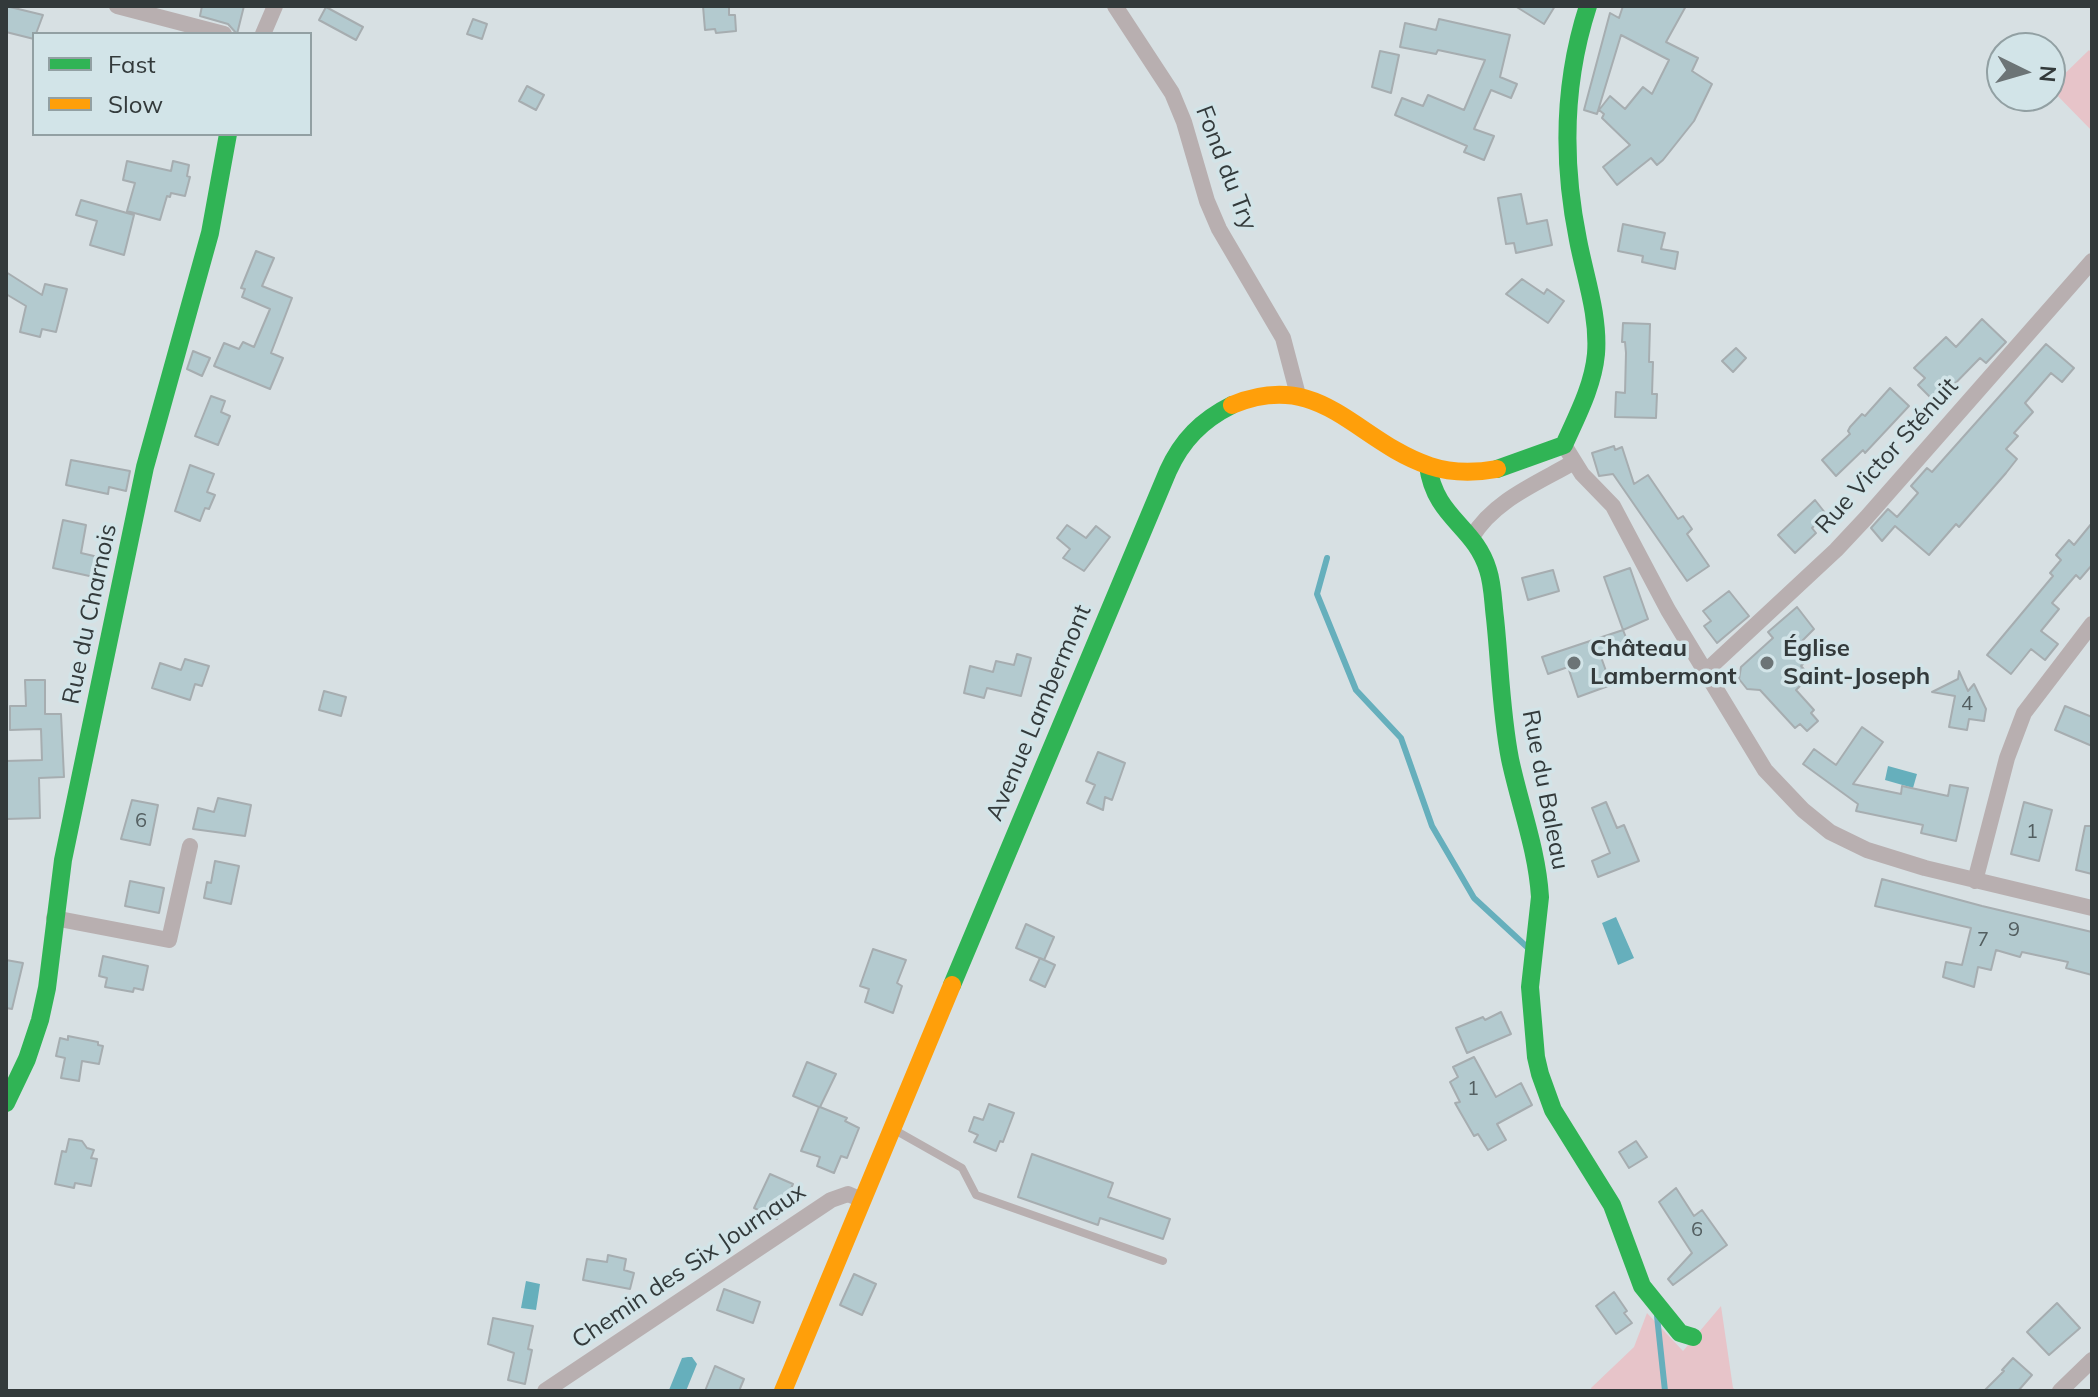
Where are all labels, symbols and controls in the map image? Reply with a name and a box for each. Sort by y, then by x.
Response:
legend [32,32,312,136]
north arrow [1986,32,2066,112]
text: Fast [108,49,156,79]
text: N [2033,64,2063,83]
text: Slow [108,89,163,119]
street label: Fond du Try [1189,102,1263,234]
street label: Rue Victor Sténuit [1810,372,1964,540]
street label: Rue du Charnois [57,521,123,707]
street label: Avenue Lambermont [980,601,1098,825]
place label: Château Lambermont [1590,635,1737,691]
place label: Église Saint-Joseph [1783,635,1930,691]
marker: Château Lambermont [1565,654,1583,672]
marker: Église Saint-Joseph [1758,654,1776,672]
house number: 4 [1961,692,1973,716]
street label: Rue du Baleau [1515,708,1575,872]
house number: 6 [135,809,147,833]
house number: 1 [2026,820,2038,844]
house number: 9 [2008,918,2020,942]
house number: 7 [1977,928,1989,952]
house number: 1 [1467,1077,1479,1101]
street label: Chemin des Six Journaux [567,1177,811,1355]
house number: 6 [1691,1218,1703,1242]

